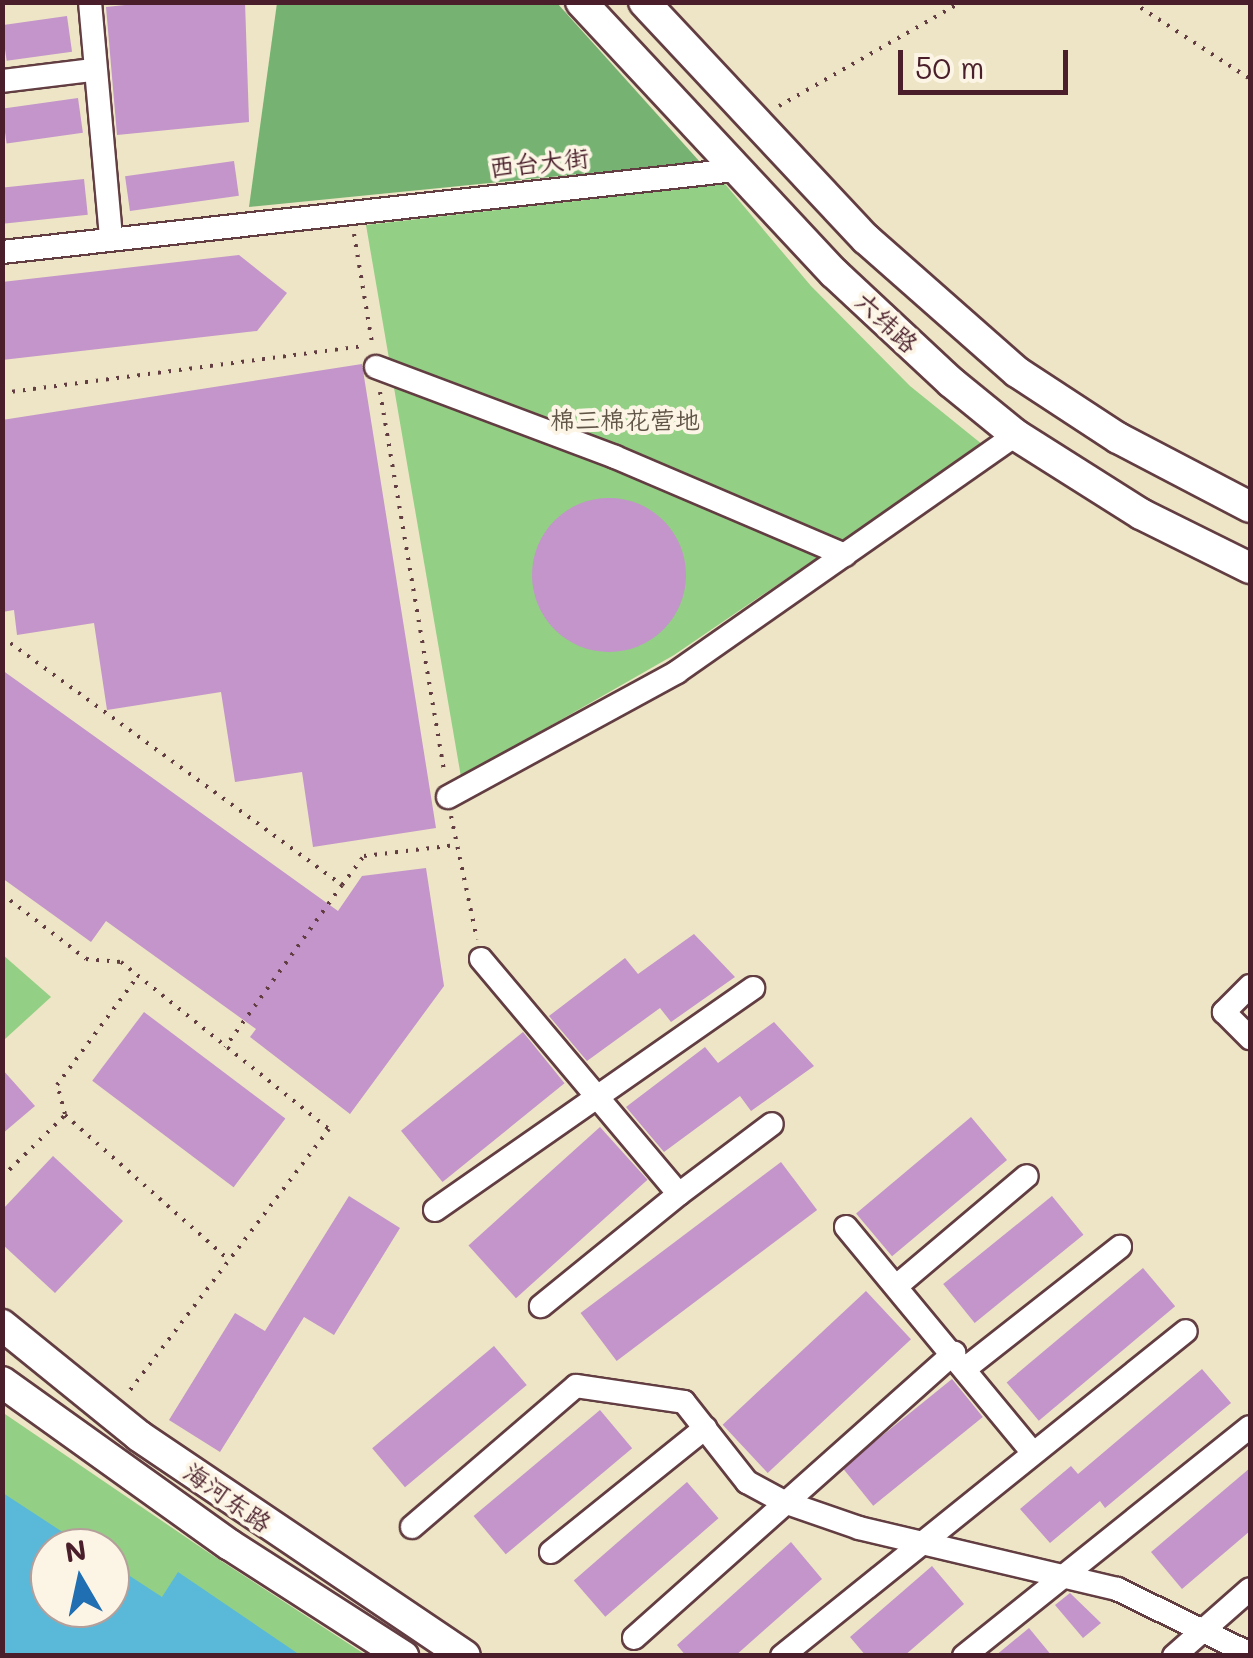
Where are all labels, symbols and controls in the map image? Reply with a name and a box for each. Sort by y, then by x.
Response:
scale bar [903,30,1073,92]
text: 50 m [915,47,985,87]
street label: 西台大街 [488,142,590,182]
street label: 六纬路 [849,285,925,359]
park label: 棉三棉花营地 [550,404,700,434]
street label: 海河东路 [178,1456,278,1538]
north arrow [30,1528,130,1628]
text: N [62,1531,89,1570]

